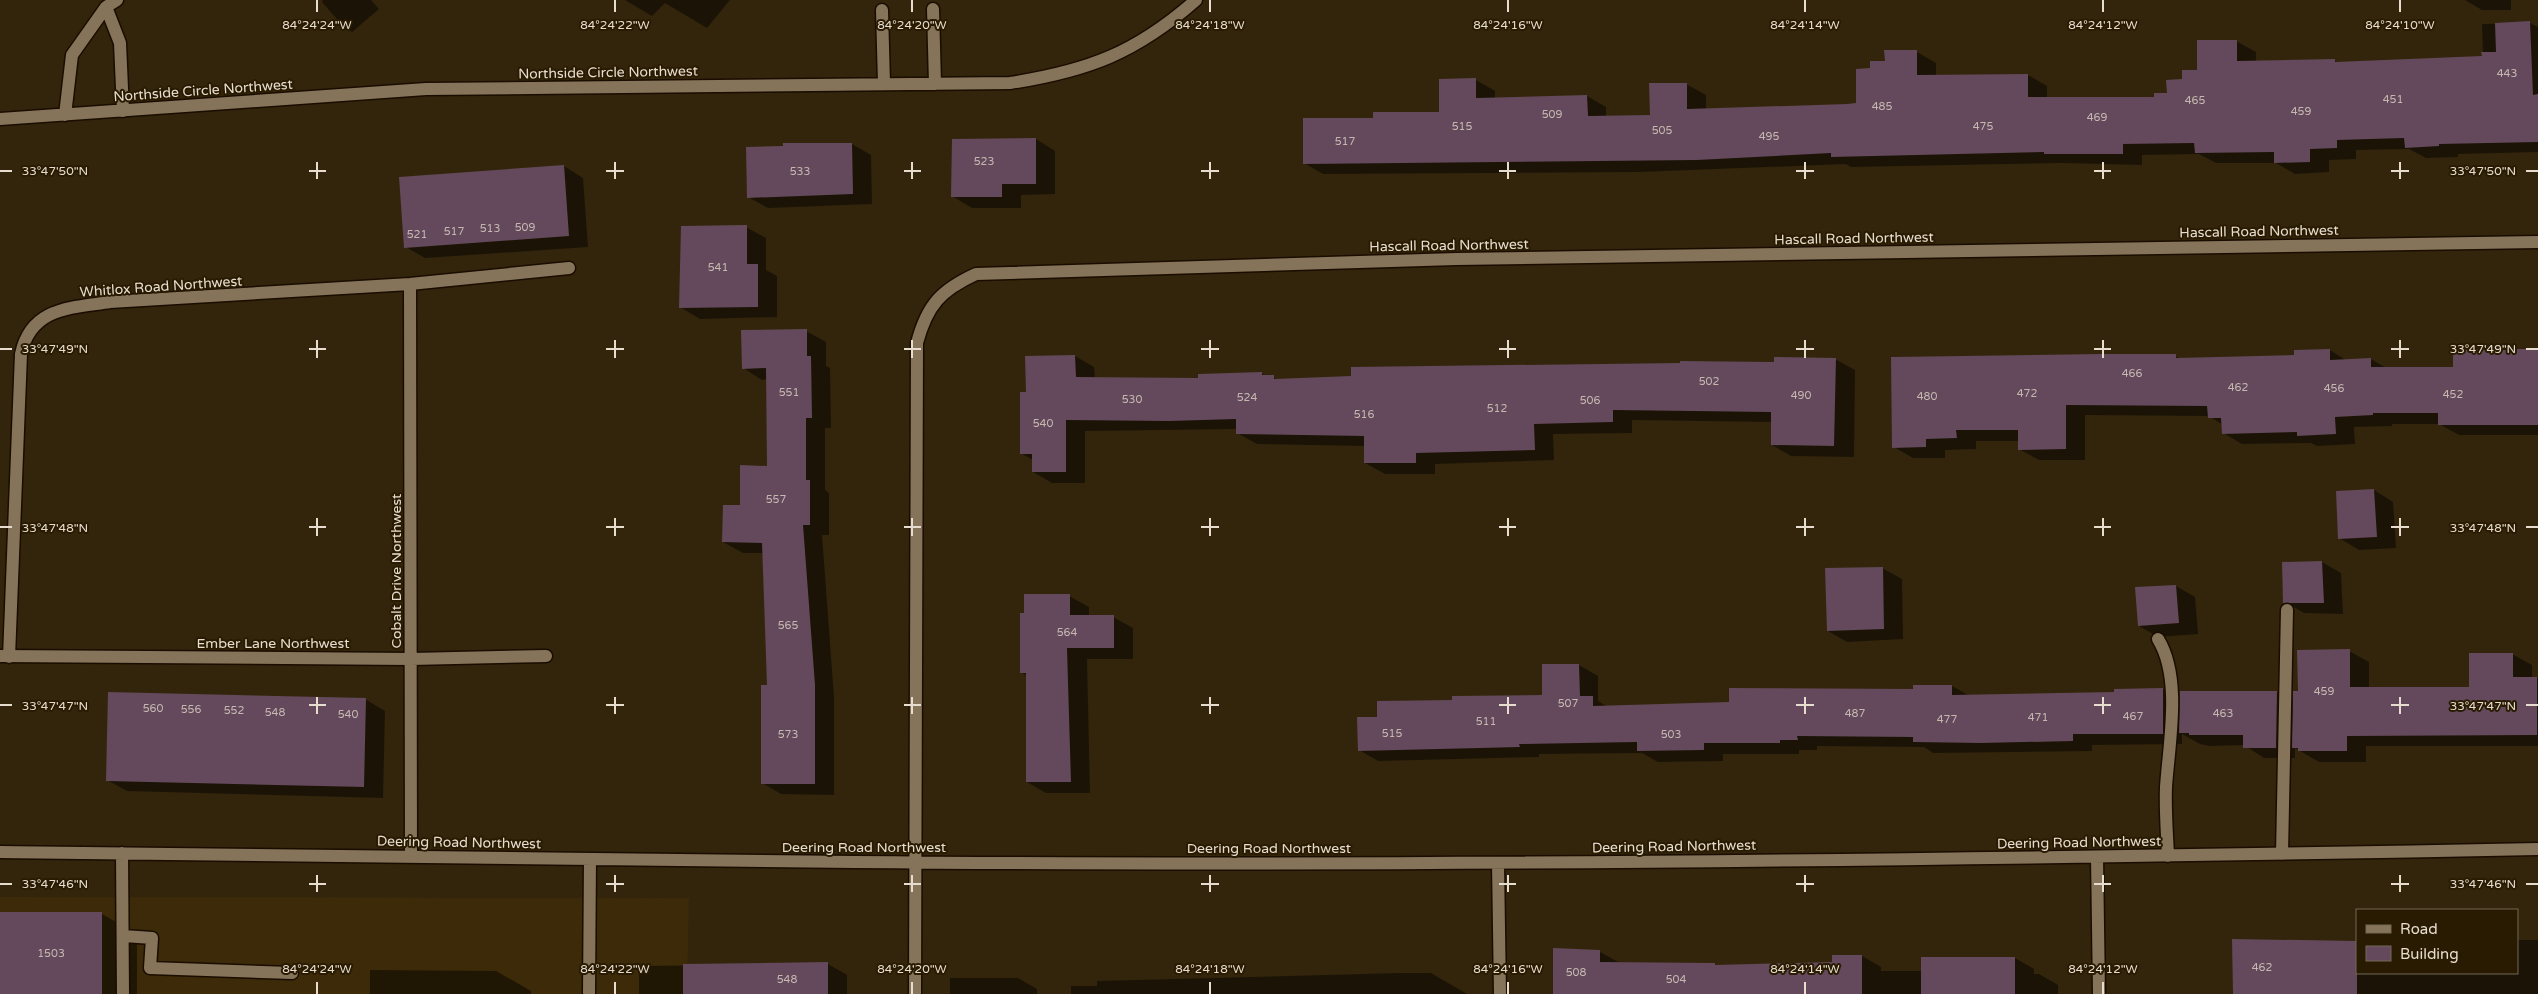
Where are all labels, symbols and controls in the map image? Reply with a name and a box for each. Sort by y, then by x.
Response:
text: 84°24'24"W [282,18,352,32]
text: 84°24'22"W [580,18,650,32]
text: 84°24'20"W [877,18,947,32]
text: 84°24'18"W [1175,18,1245,32]
text: 84°24'16"W [1473,18,1543,32]
text: 84°24'14"W [1770,18,1840,32]
text: 84°24'12"W [2068,18,2138,32]
text: 84°24'10"W [2365,18,2435,32]
street label: Northside Circle Northwest [518,62,699,83]
house number: 443 [2497,67,2517,80]
street label: Northside Circle Northwest [113,76,294,105]
house number: 451 [2383,93,2403,106]
house number: 465 [2185,94,2205,107]
house number: 485 [1872,100,1892,113]
house number: 459 [2291,105,2311,118]
house number: 509 [1542,108,1562,121]
house number: 469 [2087,111,2107,124]
house number: 515 [1452,120,1472,133]
house number: 475 [1973,120,1993,133]
house number: 505 [1652,124,1672,137]
house number: 495 [1759,130,1779,143]
house number: 517 [1335,135,1355,148]
house number: 523 [974,155,994,168]
text: 33°47'50"N [22,164,88,178]
text: 33°47'50"N [2450,164,2516,178]
house number: 533 [790,165,810,178]
house number: 509 [515,221,535,234]
house number: 513 [480,222,500,235]
street label: Hascall Road Northwest [2179,222,2340,241]
house number: 517 [444,225,464,238]
house number: 521 [407,228,427,241]
street label: Hascall Road Northwest [1774,229,1935,248]
street label: Hascall Road Northwest [1369,236,1530,255]
house number: 541 [708,261,728,274]
street label: Whitlox Road Northwest [79,272,244,301]
text: 33°47'49"N [22,342,88,356]
text: 33°47'49"N [2450,342,2516,356]
house number: 466 [2122,367,2142,380]
house number: 502 [1699,375,1719,388]
house number: 462 [2228,381,2248,394]
house number: 456 [2324,382,2344,395]
house number: 551 [779,386,799,399]
house number: 472 [2017,387,2037,400]
house number: 452 [2443,388,2463,401]
house number: 490 [1791,389,1811,402]
house number: 480 [1917,390,1937,403]
house number: 524 [1237,391,1257,404]
house number: 530 [1122,393,1142,406]
house number: 506 [1580,394,1600,407]
house number: 512 [1487,402,1507,415]
house number: 516 [1354,408,1374,421]
house number: 540 [1033,417,1053,430]
street label: Cobalt Drive Northwest [388,493,405,648]
house number: 557 [766,493,786,506]
text: 33°47'48"N [22,521,88,535]
text: 33°47'48"N [2450,521,2516,535]
house number: 565 [778,619,798,632]
house number: 564 [1057,626,1077,639]
street label: Ember Lane Northwest [196,635,350,652]
house number: 459 [2314,685,2334,698]
house number: 507 [1558,697,1578,710]
text: 33°47'47"N [22,699,88,713]
text: 33°47'47"N [2450,699,2516,713]
house number: 560 [143,702,163,715]
house number: 556 [181,703,201,716]
house number: 552 [224,704,244,717]
house number: 548 [265,706,285,719]
house number: 487 [1845,707,1865,720]
house number: 463 [2213,707,2233,720]
house number: 540 [338,708,358,721]
house number: 467 [2123,710,2143,723]
house number: 471 [2028,711,2048,724]
house number: 477 [1937,713,1957,726]
house number: 511 [1476,715,1496,728]
house number: 515 [1382,727,1402,740]
house number: 573 [778,728,798,741]
house number: 503 [1661,728,1681,741]
street label: Deering Road Northwest [377,833,542,852]
street label: Deering Road Northwest [1997,833,2162,852]
street label: Deering Road Northwest [1592,837,1757,856]
street label: Deering Road Northwest [782,839,947,856]
street label: Deering Road Northwest [1187,840,1352,857]
text: 33°47'46"N [22,877,88,891]
text: 33°47'46"N [2450,877,2516,891]
legend [2356,909,2518,974]
text: Road [2400,920,2438,938]
text: Building [2400,945,2459,963]
house number: 1503 [37,947,65,960]
house number: 462 [2252,961,2272,974]
text: 84°24'24"W [282,962,352,976]
text: 84°24'22"W [580,962,650,976]
text: 84°24'20"W [877,962,947,976]
text: 84°24'18"W [1175,962,1245,976]
text: 84°24'16"W [1473,962,1543,976]
text: 84°24'14"W [1770,962,1840,976]
text: 84°24'12"W [2068,962,2138,976]
house number: 508 [1566,966,1586,979]
house number: 548 [777,973,797,986]
house number: 504 [1666,973,1686,986]

